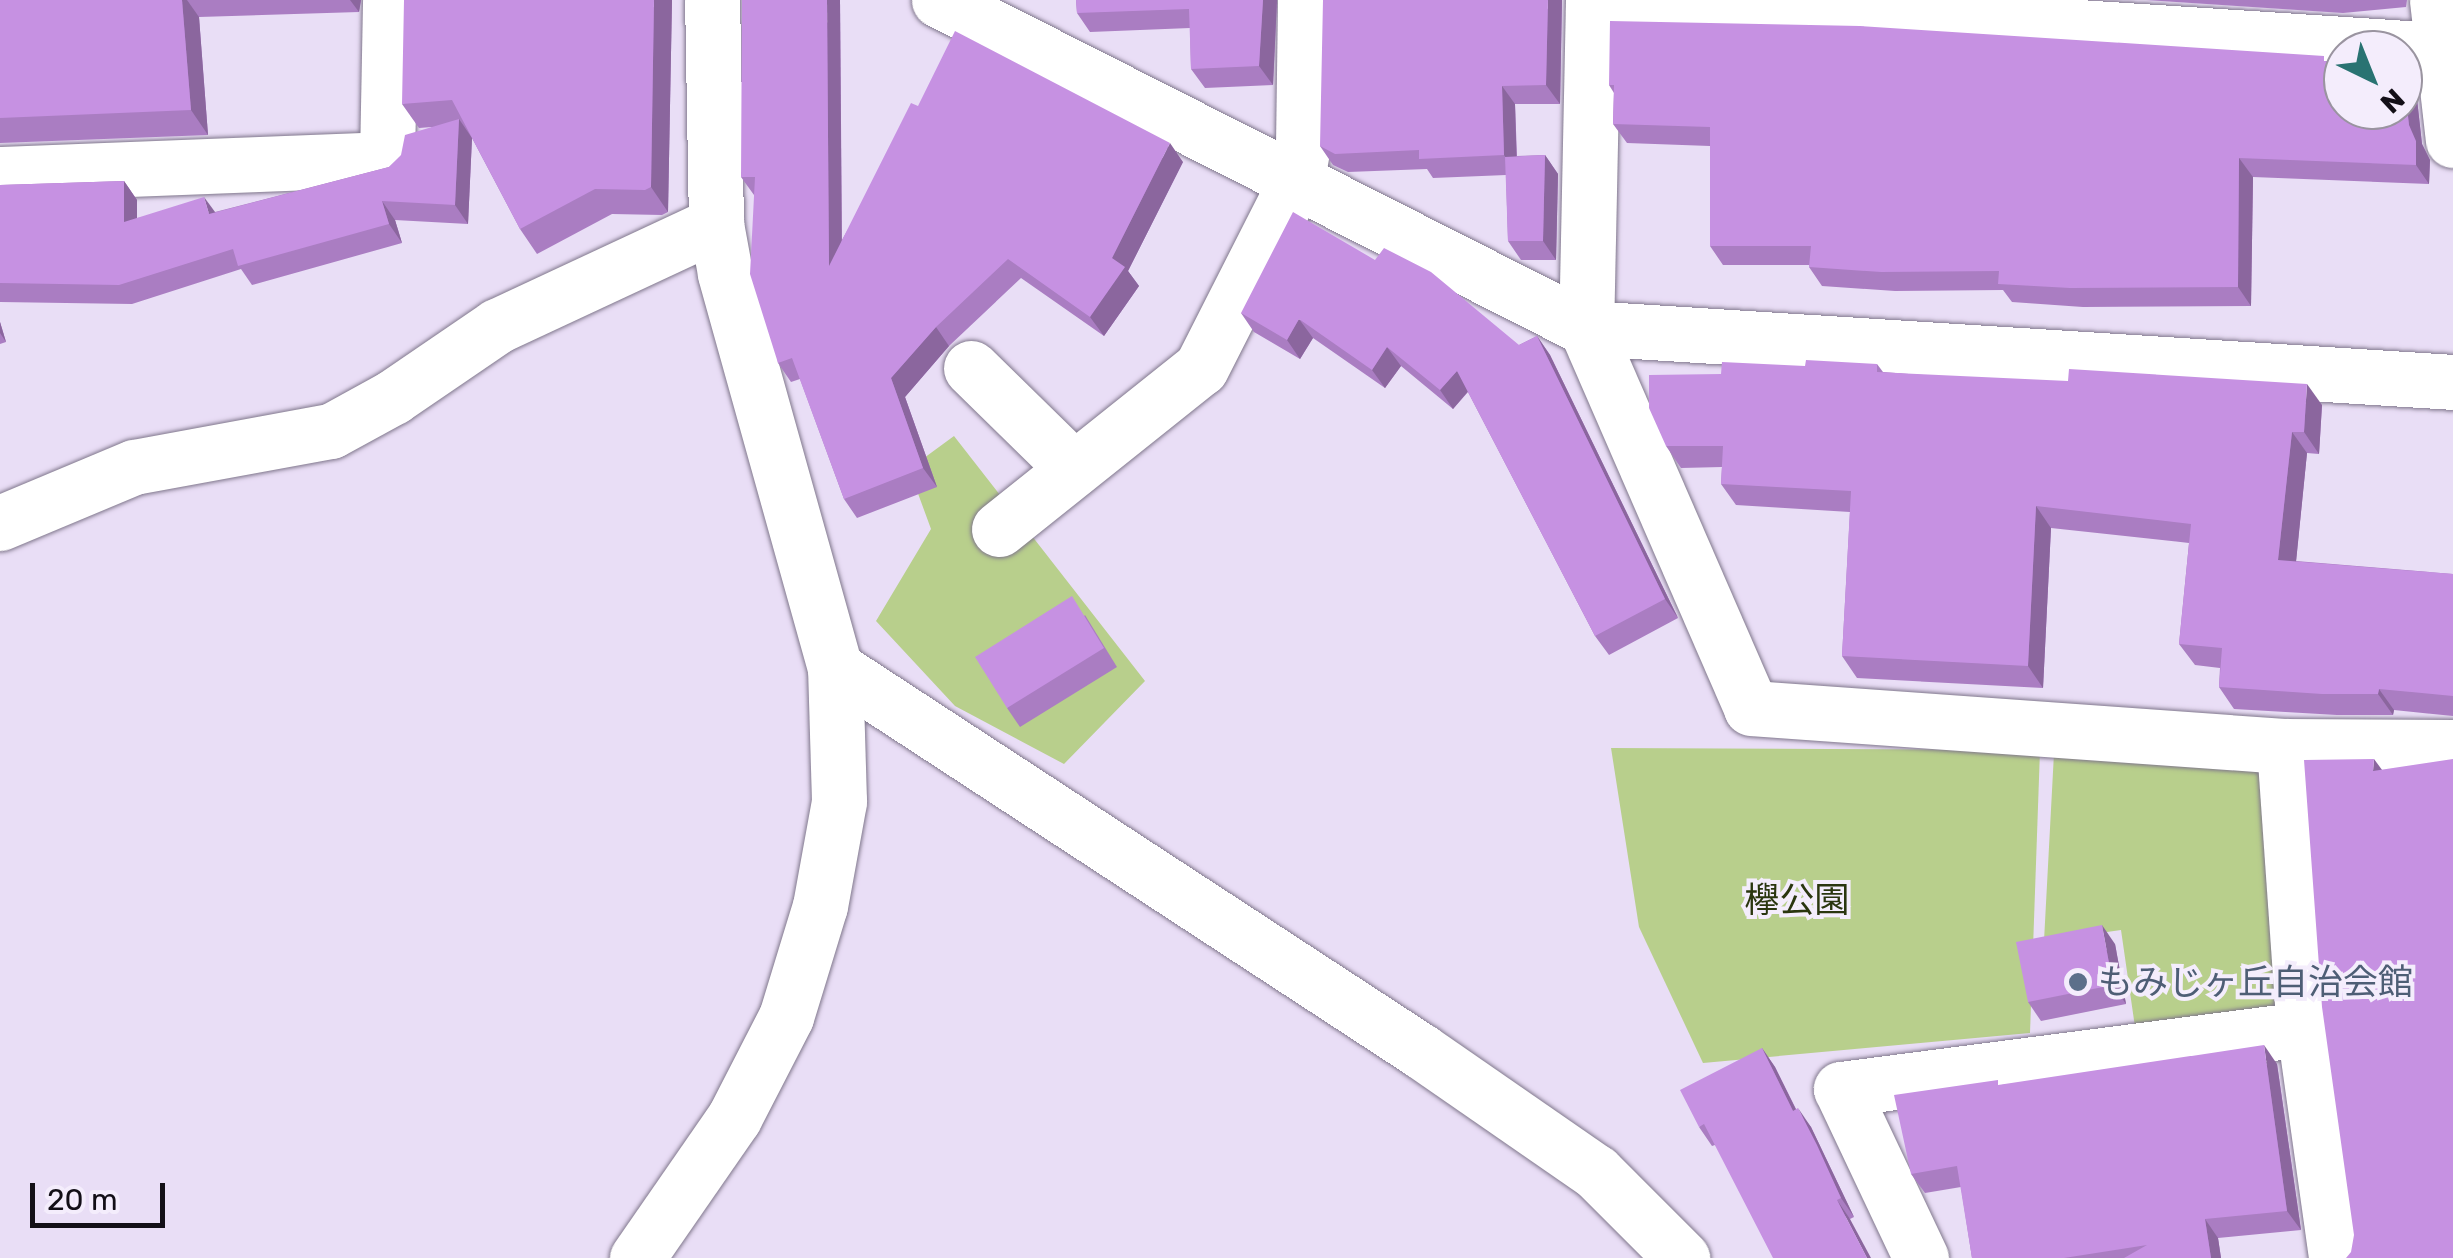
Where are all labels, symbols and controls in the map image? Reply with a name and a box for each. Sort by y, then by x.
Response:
north arrow [2323,30,2423,130]
text: N [2374,82,2411,120]
park label: 欅公園 [1745,879,1849,921]
place label: もみじヶ丘自治会館 [2098,961,2413,1003]
marker: もみじヶ丘自治会館 [2067,971,2089,993]
scale bar [35,1163,170,1225]
text: 20 m [47,1182,118,1218]

